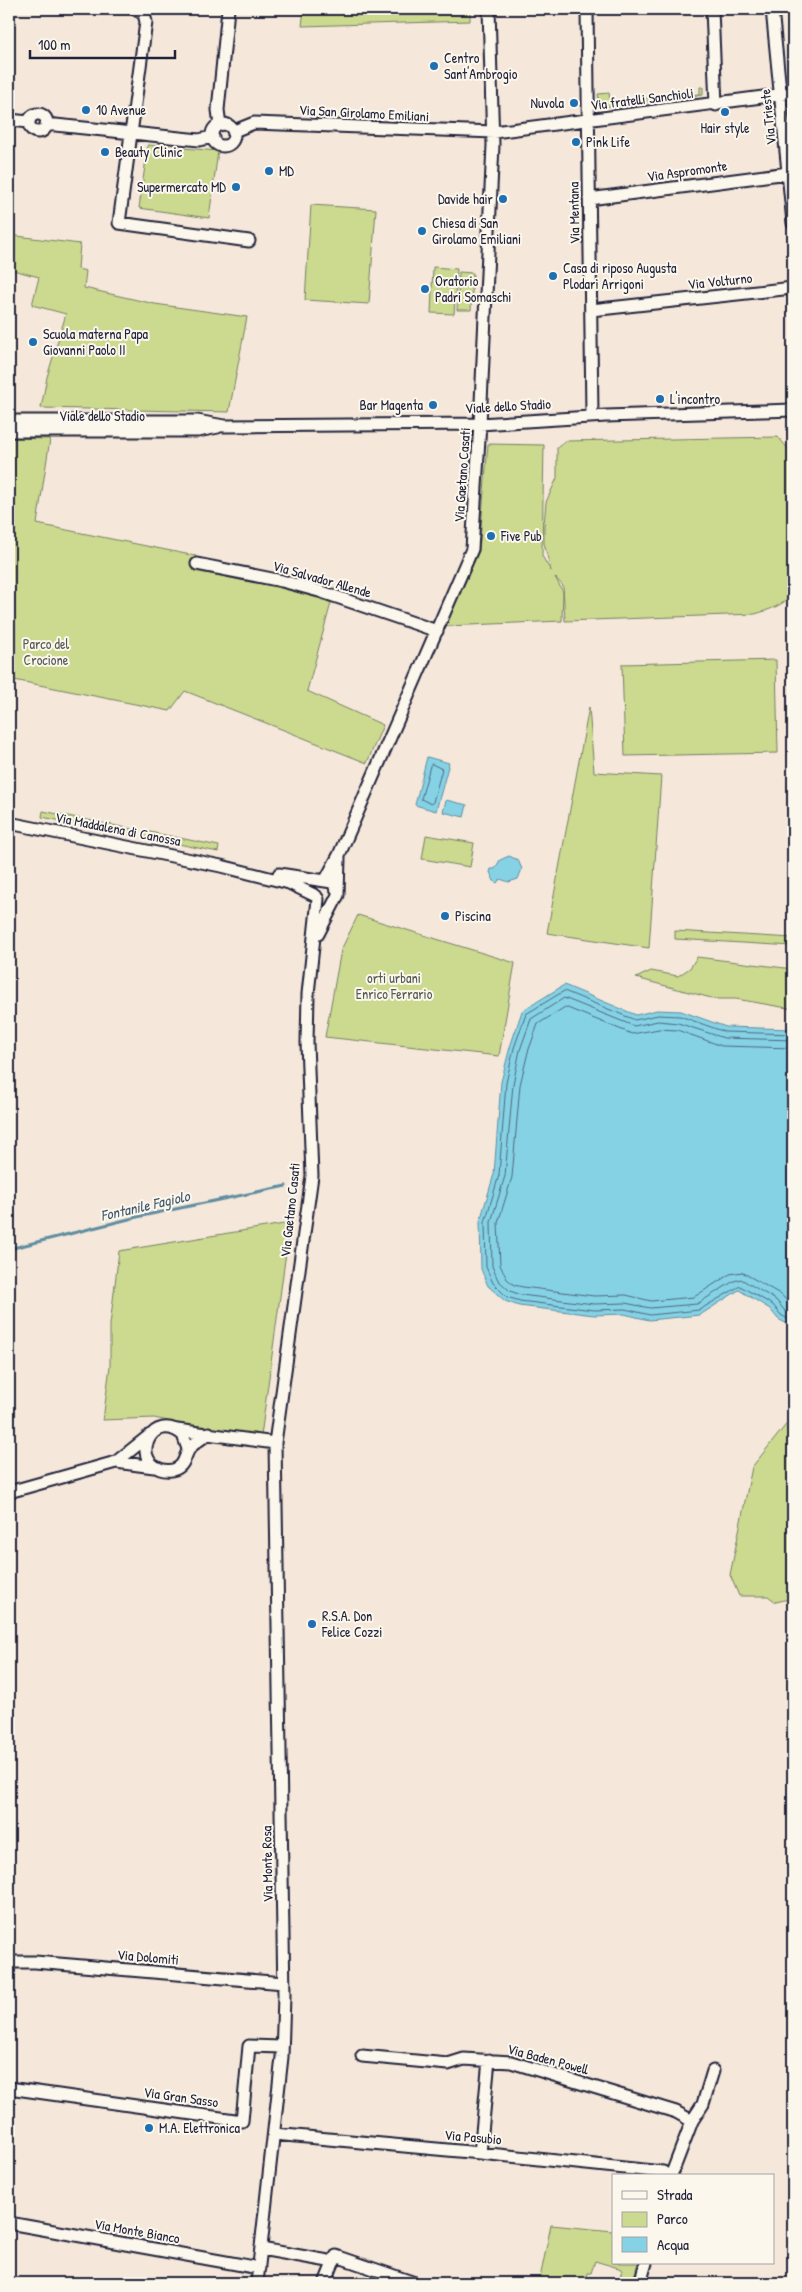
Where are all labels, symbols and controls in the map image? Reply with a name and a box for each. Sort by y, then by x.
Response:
scale bar [30,28,175,60]
text: 100 m [38,34,71,55]
place label: Centro Sant'Ambrogio [444,48,518,84]
marker: Centro Sant'Ambrogio [428,60,440,72]
street label: Via fratelli Sanchioli [589,83,695,114]
street label: Via Trieste [755,88,780,146]
place label: Nuvola [530,93,564,112]
marker: Nuvola [568,97,580,109]
place label: 10 Avenue [96,100,147,119]
street label: Via San Girolamo Emiliani [298,100,430,125]
marker: 10 Avenue [80,104,92,116]
marker: Hair style [719,106,731,118]
place label: Hair style [700,118,750,138]
place label: Pink Life [586,132,631,151]
marker: Pink Life [570,136,582,148]
place label: Beauty Clinic [115,142,183,162]
marker: Beauty Clinic [99,146,111,158]
street label: Via Aspromonte [646,155,729,187]
place label: MD [279,161,294,180]
marker: MD [263,165,275,177]
place label: Supermercato MD [137,177,226,197]
marker: Supermercato MD [230,181,242,193]
street label: Via Mentana [563,181,584,244]
place label: Davide hair [438,189,494,208]
marker: Davide hair [497,193,509,205]
place label: Chiesa di San Girolamo Emiliani [432,213,521,248]
marker: Chiesa di San Girolamo Emiliani [416,225,428,237]
place label: Casa di riposo Augusta Plodari Arrigoni [563,258,677,294]
street label: Via Volturno [687,268,753,293]
marker: Casa di riposo Augusta Plodari Arrigoni [547,270,559,282]
place label: Oratorio Padri Somaschi [435,271,511,306]
marker: Oratorio Padri Somaschi [419,283,431,295]
place label: Scuola materna Papa Giovanni Paolo II [43,324,149,359]
marker: Scuola materna Papa Giovanni Paolo II [27,336,39,348]
place label: L'incontro [670,389,721,408]
marker: L'incontro [654,393,666,405]
street label: Viale dello Stadio [465,394,552,417]
place label: Bar Magenta [360,395,424,415]
marker: Bar Magenta [427,399,439,411]
street label: Viale dello Stadio [59,406,145,425]
street label: Via Gaetano Casati [449,427,474,523]
place label: Five Pub [500,526,542,545]
marker: Five Pub [485,530,497,542]
street label: Via Salvador Allende [271,555,374,602]
park label: Parco del Crocione [23,634,70,669]
street label: Via Maddalena di Canossa [54,807,183,850]
place label: Piscina [455,906,491,925]
marker: Piscina [439,910,451,922]
park label: orti urbani Enrico Ferrario [356,968,433,1003]
street label: Via Gaetano Casati [275,1162,304,1258]
water label: Fontanile Fagiolo [98,1185,192,1226]
place label: R.S.A. Don Felice Cozzi [321,1606,382,1641]
marker: R.S.A. Don Felice Cozzi [306,1618,318,1630]
street label: Via Monte Rosa [256,1825,277,1902]
street label: Via Dolomiti [116,1944,180,1969]
street label: Via Baden Powell [505,2039,592,2079]
street label: Via Gran Sasso [143,2082,220,2111]
place label: M.A. Elettronica [159,2118,240,2137]
marker: M.A. Elettronica [143,2122,155,2134]
street label: Via Pasubio [444,2125,503,2149]
legend [612,2174,774,2264]
text: Strada [657,2184,693,2205]
text: Parco [657,2208,688,2229]
street label: Via Monte Bianco [93,2214,182,2247]
text: Acqua [657,2234,689,2255]

